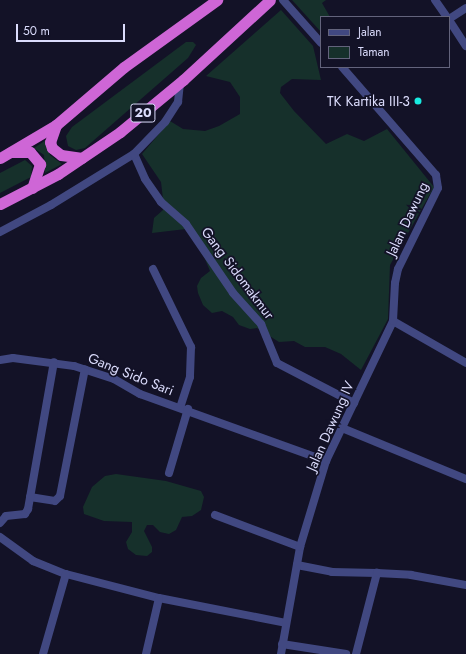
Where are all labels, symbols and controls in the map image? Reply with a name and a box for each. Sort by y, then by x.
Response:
scale bar [18,16,127,42]
legend [320,16,450,68]
text: 50 m [23,22,50,40]
text: Jalan [358,23,381,41]
text: Taman [358,43,390,61]
place label: TK Kartika III-3 [327,93,410,109]
marker: TK Kartika III-3 [413,96,423,106]
road number: 20 [130,102,156,124]
street label: Jalan Dawung [382,179,432,259]
street label: Gang Sidomakmur [198,224,278,322]
street label: Gang Sido Sari [86,349,176,399]
street label: Jalan Dawung IV [303,378,357,474]

